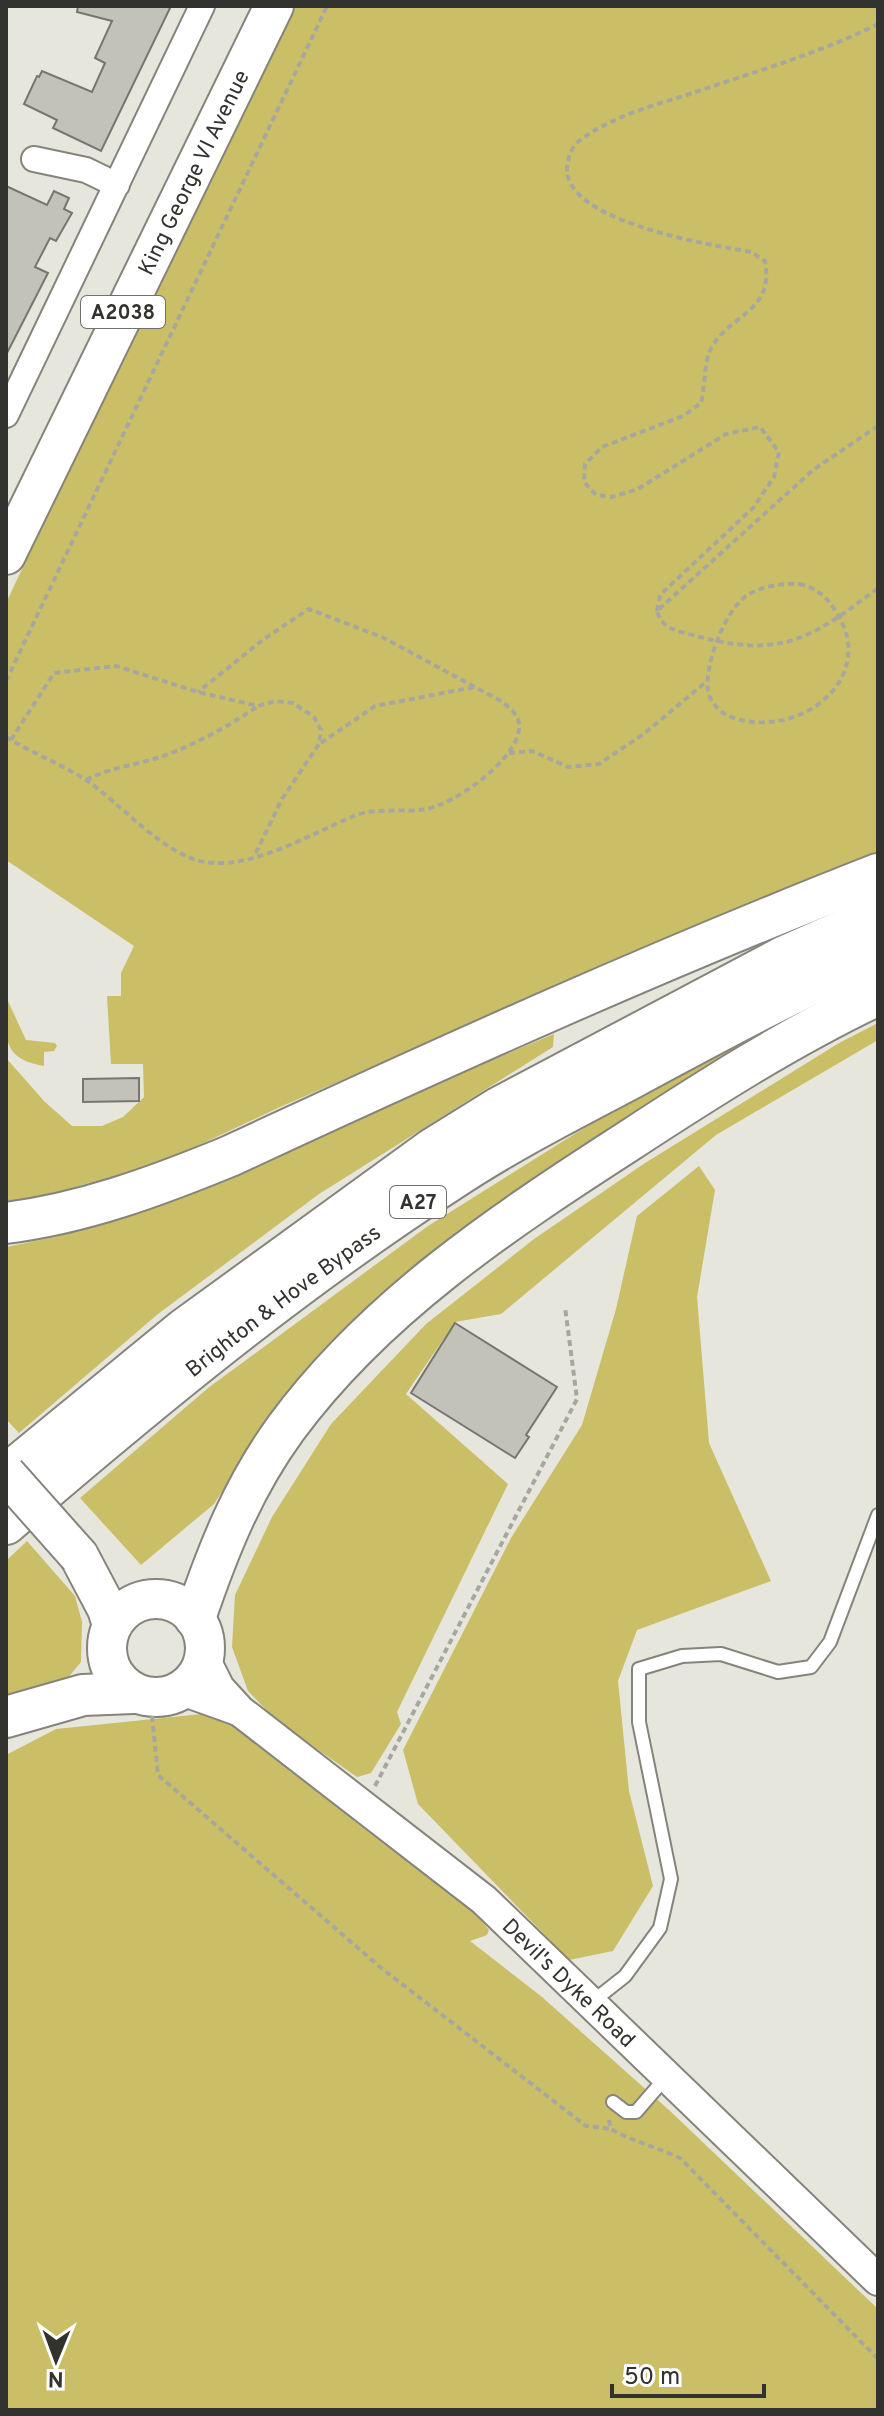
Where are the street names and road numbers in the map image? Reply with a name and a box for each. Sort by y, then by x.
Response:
street label: King George VI Avenue [134,66,257,280]
road number: A2038 [81,296,165,328]
road number: A27 [390,1186,446,1218]
street label: Brighton & Hove Bypass [181,1220,387,1384]
street label: Devil's Dyke Road [496,1914,640,2054]

